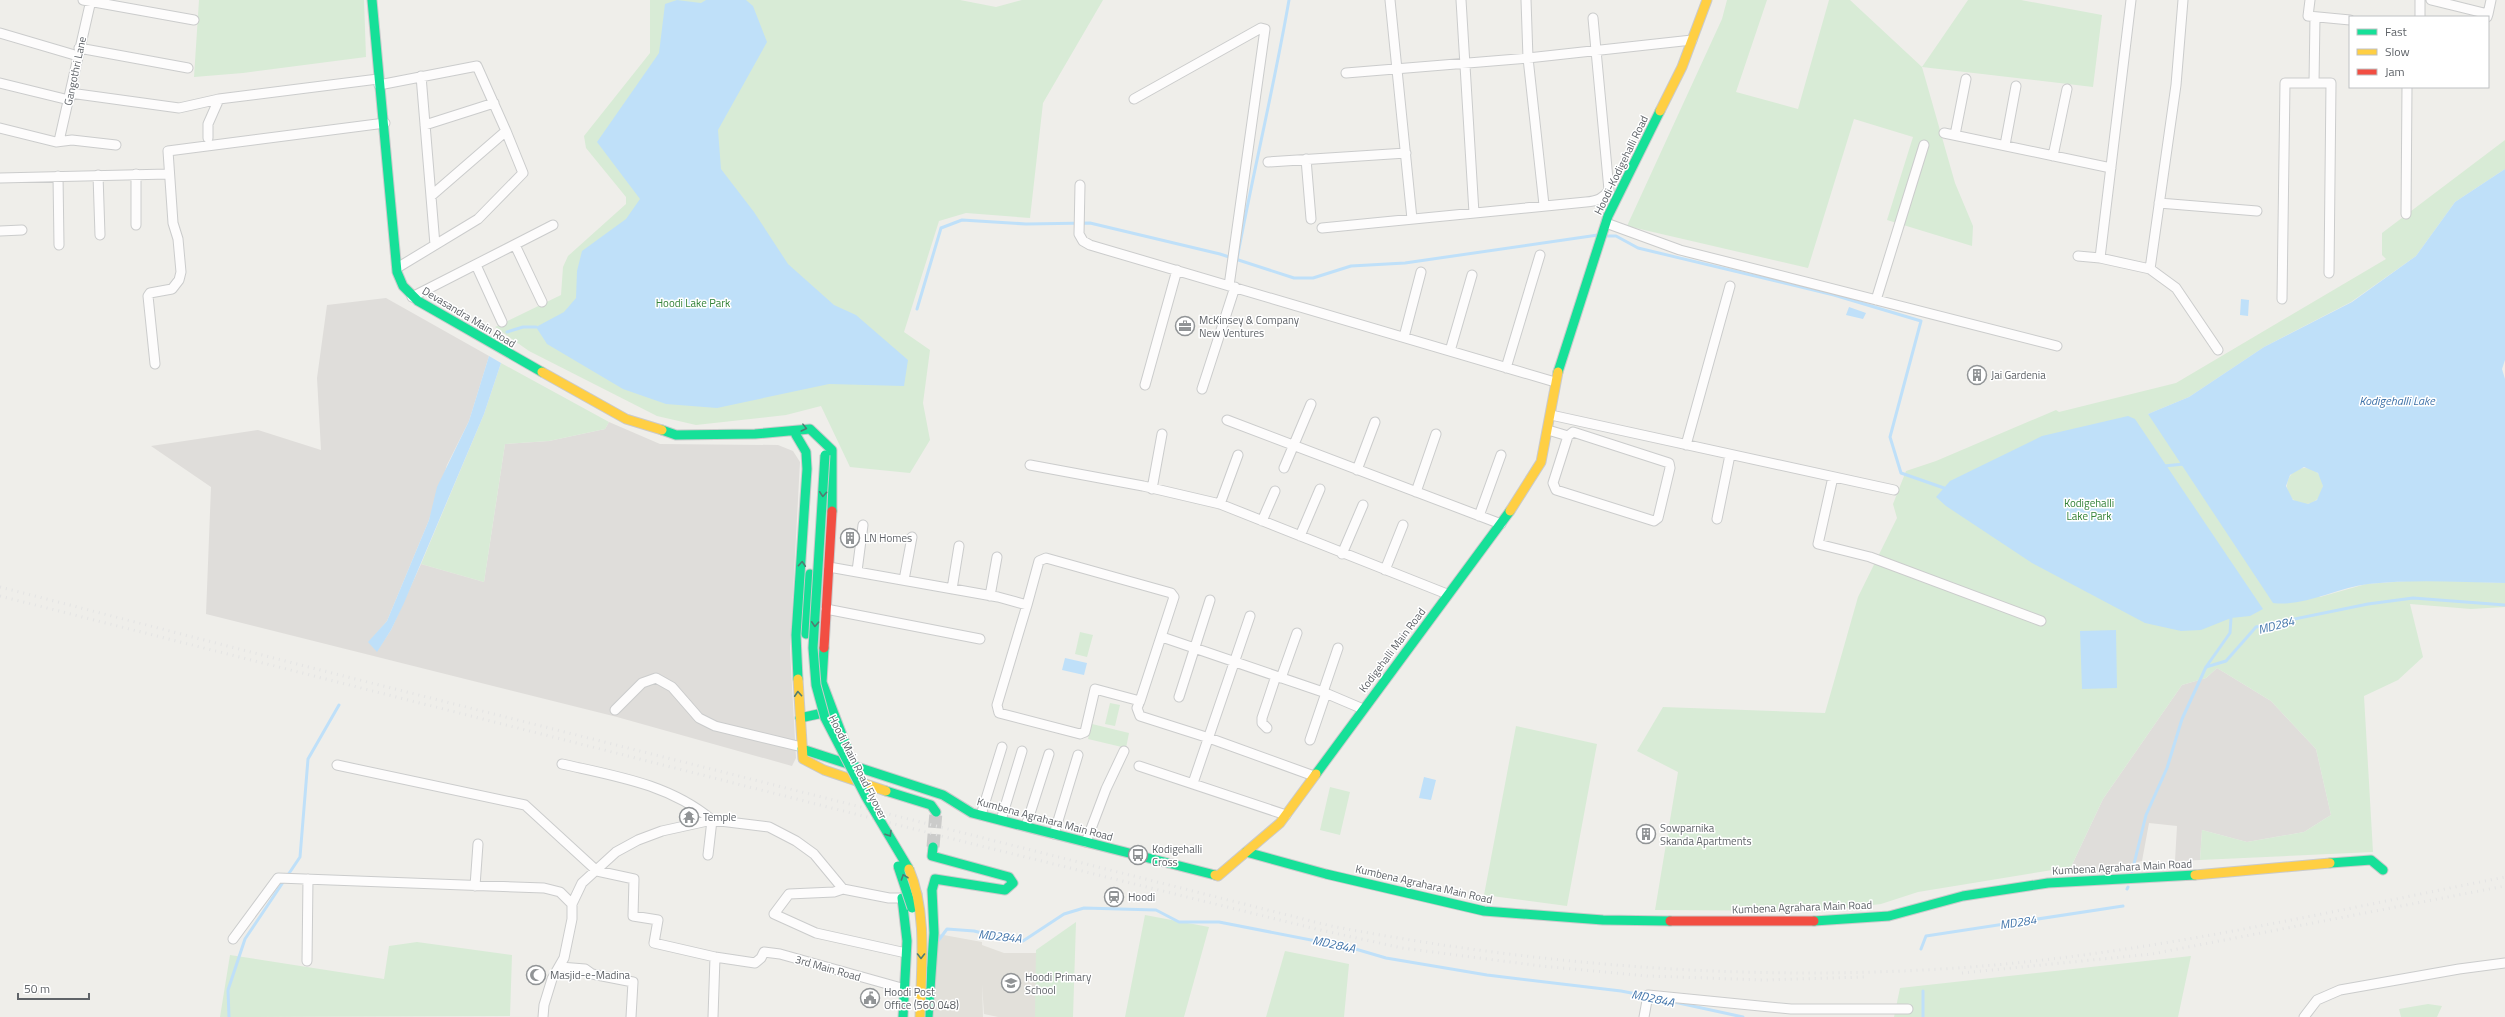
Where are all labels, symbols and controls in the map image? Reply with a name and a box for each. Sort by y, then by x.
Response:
legend [2349,16,2489,88]
text: Fast [2385,22,2408,41]
street label: Gangothri Lane [60,35,90,107]
text: Slow [2385,42,2410,61]
text: Jam [2385,62,2405,81]
street label: Hoodi-Kodigehalli Road [1590,113,1652,217]
street label: Devasandra Main Road [419,283,519,351]
park label: Hoodi Lake Park [656,295,731,311]
place label: McKinsey & Company New Ventures [1199,312,1300,341]
office icon: McKinsey & Company New Ventures [1174,315,1196,337]
building icon: Jai Gardenia [1966,364,1988,386]
place label: Jai Gardenia [1991,367,2046,383]
water label: Kodigehalli Lake [2359,391,2436,410]
one-way arrow [801,424,807,432]
one-way arrow [819,491,828,497]
park label: Kodigehalli Lake Park [2064,495,2114,524]
building icon: LN Homes [839,527,861,549]
place label: LN Homes [864,530,912,546]
one-way arrow [797,561,806,567]
street label: Kodigehalli Main Road [1355,604,1429,696]
water label: MD284 [2256,611,2297,639]
one-way arrow [810,621,819,627]
one-way arrow [794,691,803,697]
street label: Hoodi Main Road Flyover [825,712,891,822]
street label: Kumbena Agrahara Main Road [975,793,1115,845]
temple icon: Temple [678,806,700,828]
place label: Temple [703,809,737,825]
place label: Sowparnika Skanda Apartments [1660,820,1752,849]
building icon: Sowparnika Skanda Apartments [1635,823,1657,845]
one-way arrow [884,830,891,837]
place label: Kodigehalli Cross [1152,841,1202,870]
bus stop icon: Kodigehalli Cross [1127,844,1149,866]
street label: Kumbena Agrahara Main Road [2052,855,2193,879]
street label: Kumbena Agrahara Main Road [1354,860,1494,908]
one-way arrow [900,874,908,881]
station icon: Hoodi [1103,886,1125,908]
place label: Hoodi [1128,889,1155,905]
street label: Kumbena Agrahara Main Road [1732,897,1873,917]
water label: MD284 [1998,910,2038,934]
water label: MD284A [977,924,1023,948]
water label: MD284A [1311,930,1358,958]
street label: 3rd Main Road [793,951,863,985]
one-way arrow [917,953,925,959]
mosque icon: Masjid-e-Madina [525,964,547,986]
place label: Masjid-e-Madina [550,967,631,983]
place label: Hoodi Primary School [1025,969,1092,998]
school or university icon: Hoodi Primary School [1000,972,1022,994]
scale bar [18,975,89,1001]
text: 50 m [24,979,50,998]
place label: Hoodi Post Office (560 048) [884,984,959,1013]
water label: MD284A [1630,984,1677,1012]
public building icon: Hoodi Post Office (560 048) [859,987,881,1009]

